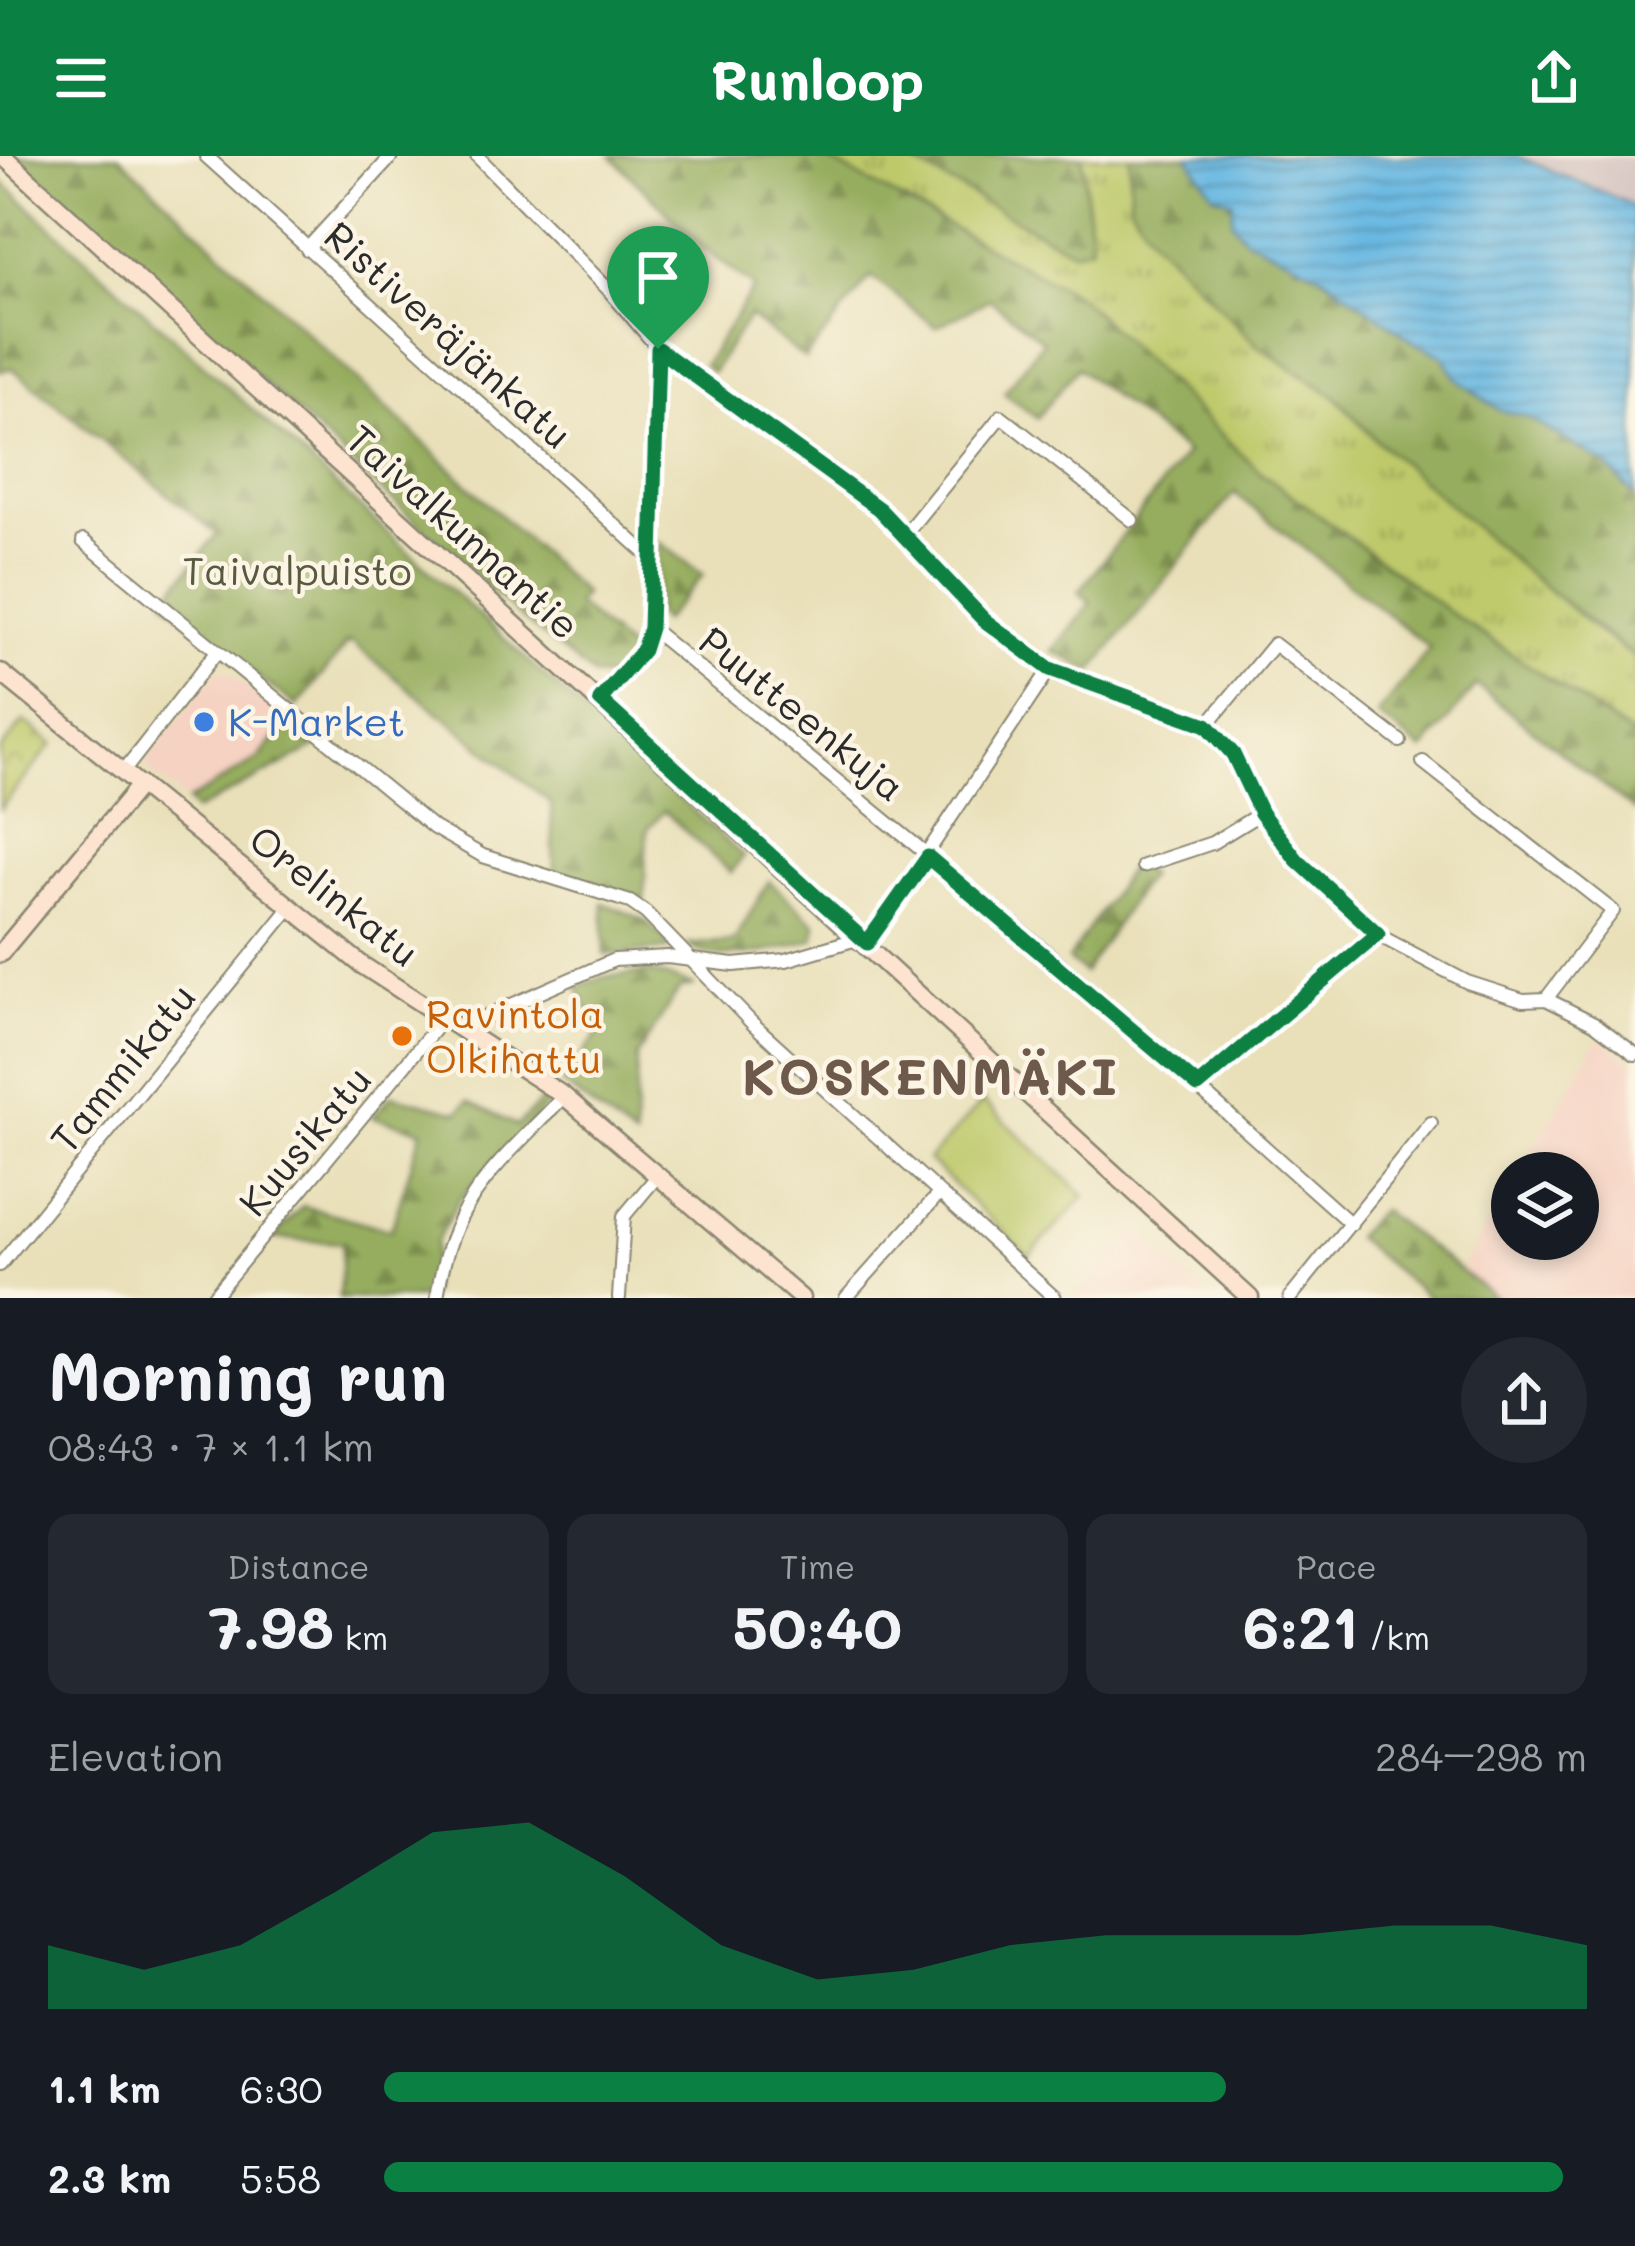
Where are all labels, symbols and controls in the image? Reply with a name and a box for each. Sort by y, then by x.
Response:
text: Runloop [711,43,924,114]
icon: menu [48,45,114,111]
icon: share [1521,45,1587,111]
street label: Ristiveräjänkatu [314,209,584,459]
pin [607,226,709,349]
icon: arrive [625,244,691,310]
street label: Taivalkunnantie [337,413,591,649]
park label: Taivalpuisto [182,544,412,595]
street label: Puutteenkuja [690,614,916,811]
place label: K-Market [228,695,405,746]
marker: K-Market [191,709,217,735]
street label: Orelinkatu [240,813,430,977]
street label: Tammikatu [38,972,206,1162]
place label: Ravintola Olkihattu [426,987,604,1083]
marker: Ravintola Olkihattu [389,1023,415,1049]
district label: KOSKENMÄKI [742,1041,1120,1108]
street label: Kuusikatu [226,1054,381,1226]
map controls [1491,1152,1599,1260]
button: layers [1491,1152,1599,1260]
text: Morning run [48,1332,447,1418]
button: share [1461,1337,1587,1463]
text: 08:43 · 7 × 1.1 km [48,1420,374,1471]
text: Distance [228,1544,370,1587]
text: Time [780,1544,855,1587]
text: Pace [1296,1544,1377,1587]
text: 7.98 [209,1587,334,1665]
text: 50:40 [733,1587,902,1665]
text: 6:21 [1243,1587,1358,1665]
text: km [334,1615,388,1658]
text: /km [1358,1615,1430,1658]
text: Elevation [48,1730,223,1781]
text: 284–298 m [1375,1730,1587,1781]
text: 1.1 km [48,2062,161,2113]
text: 6:30 [240,2062,323,2113]
text: 2.3 km [48,2152,171,2203]
text: 5:58 [240,2152,321,2203]

